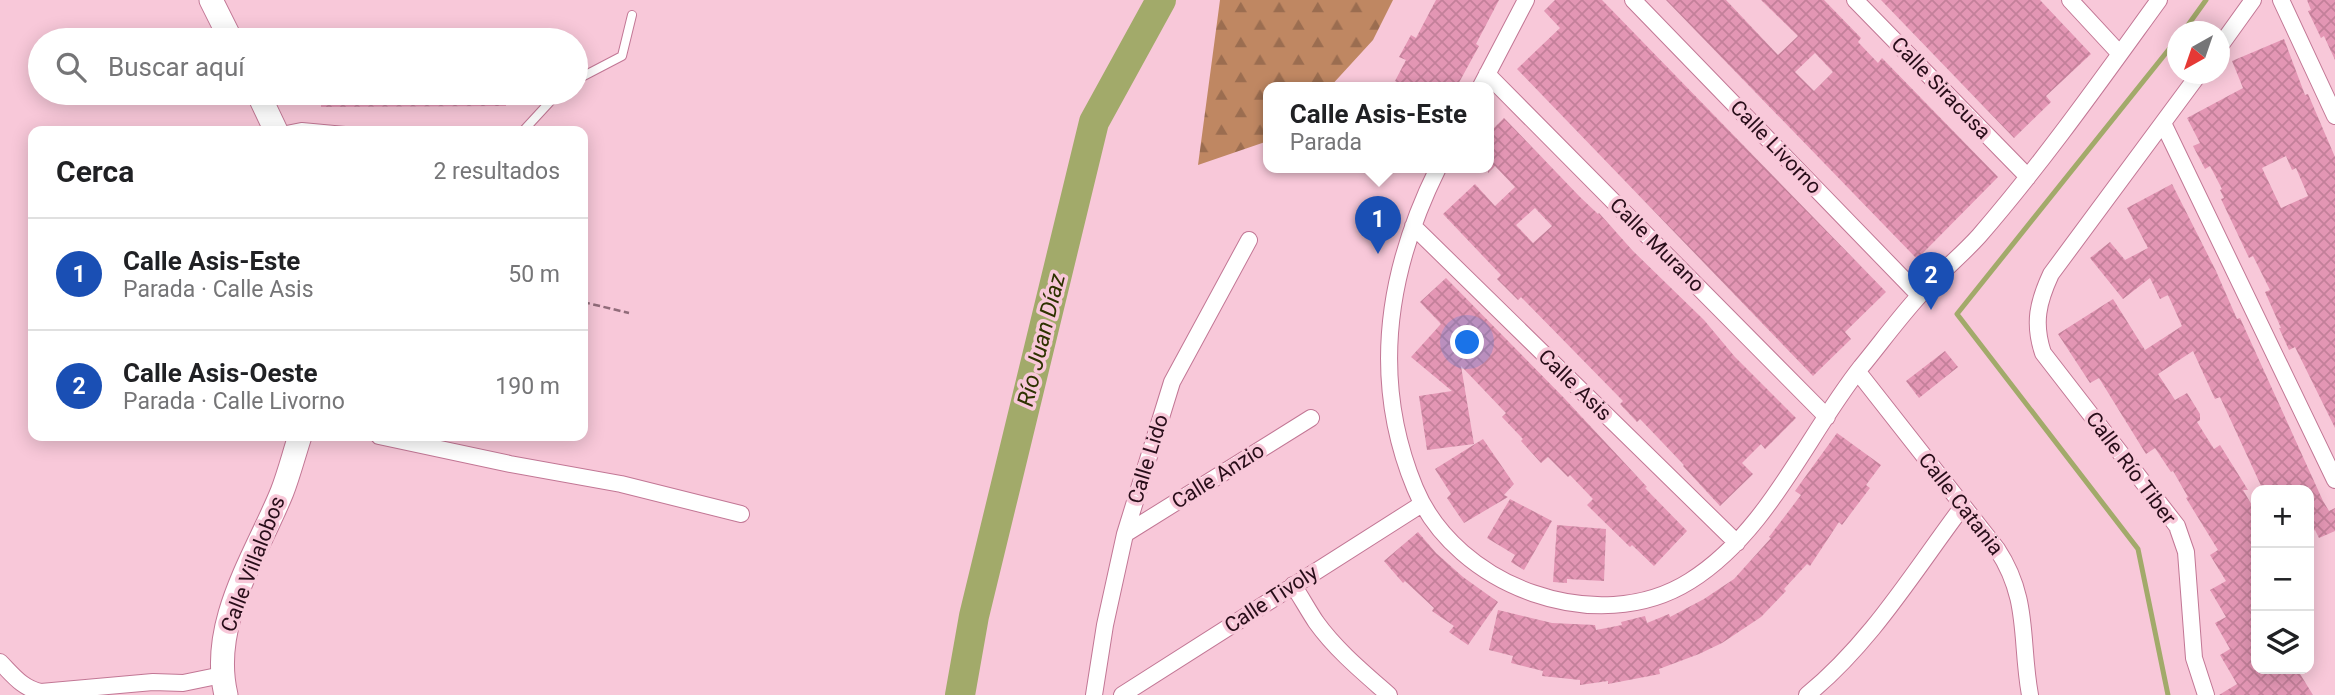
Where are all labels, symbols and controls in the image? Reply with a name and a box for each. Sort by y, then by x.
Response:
north arrow [2167,21,2230,84]
search box [28,28,588,105]
street label: Calle Siracusa [1886,32,1996,144]
icon: search [52,48,90,86]
text: Buscar aquí [108,52,245,82]
popup [1263,82,1494,173]
street label: Calle Livorno [1725,95,1827,199]
text: Calle Asis-Este [1290,99,1467,129]
text: Parada [1290,129,1362,156]
text: Cerca [56,154,134,189]
text: 2 resultados [433,158,560,185]
street label: Calle Murano [1605,193,1709,297]
pin: 1 [1355,196,1401,254]
text: Calle Asis-Este [123,246,300,276]
pin: 2 [1908,252,1954,310]
text: 1 [72,261,86,288]
text: 50 m [508,261,560,288]
water label: Río Juan Díaz [1012,271,1071,409]
text: Parada · Calle Asis [123,276,314,303]
your location [1450,325,1484,359]
street label: Calle Asis [1534,344,1616,426]
text: Calle Asis-Oeste [123,358,318,388]
text: 2 [72,373,86,400]
text: 190 m [495,373,560,400]
text: Parada · Calle Livorno [123,388,345,415]
street label: Calle Río Tiber [2081,407,2181,529]
street label: Calle Lido [1123,412,1173,506]
street label: Calle Anzio [1167,438,1269,514]
street label: Calle Catania [1914,448,2008,560]
map controls [2251,485,2314,674]
button: + [2251,485,2314,548]
street label: Calle Villalobos [216,493,290,635]
button: − [2251,548,2314,611]
street label: Calle Tivoly [1220,560,1322,638]
button: layers [2251,611,2314,674]

